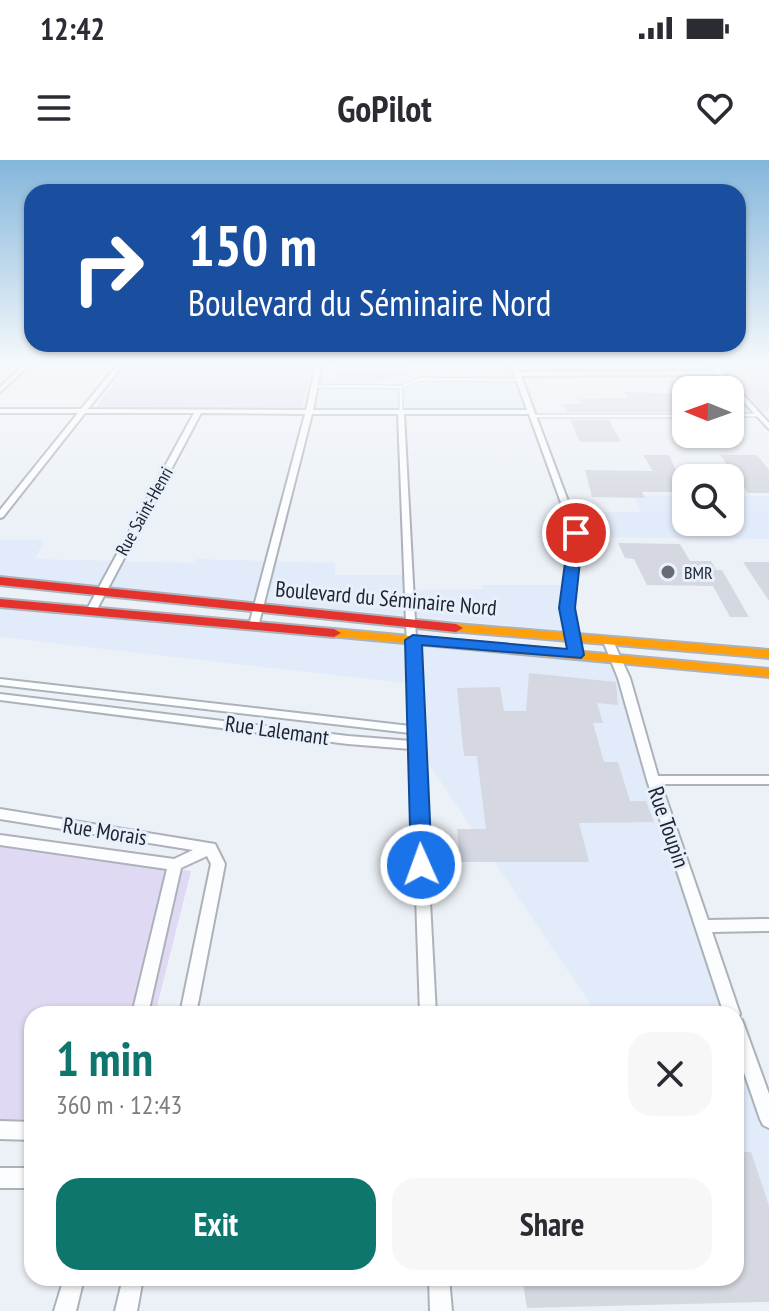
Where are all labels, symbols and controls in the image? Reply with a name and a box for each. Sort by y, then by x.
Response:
text: 12:42 [40,9,105,48]
text: GoPilot [337,85,432,132]
icon: menu [32,86,76,130]
icon: heart [693,86,737,130]
text: 150 m [188,209,317,281]
icon: right [56,216,160,320]
text: Boulevard du Séminaire Nord [188,279,551,326]
north arrow [672,376,744,448]
map controls [672,376,744,536]
street label: Rue Saint-Henri [110,463,178,559]
button: search [672,464,744,536]
pin [542,499,610,567]
icon: arrive [554,511,598,555]
place label: BMR [684,561,713,584]
marker: BMR [659,563,677,581]
street label: Boulevard du Séminaire Nord [274,574,498,622]
street label: Rue Lalemant [223,709,331,751]
street label: Rue Toupin [642,783,696,871]
street label: Rue Morais [61,811,149,851]
position arrow [379,823,463,907]
text: 1 min [56,1027,153,1089]
button: close [628,1032,712,1116]
text: 360 m · 12:43 [56,1088,182,1121]
button: Exit [56,1178,376,1270]
button: Share [392,1178,712,1270]

